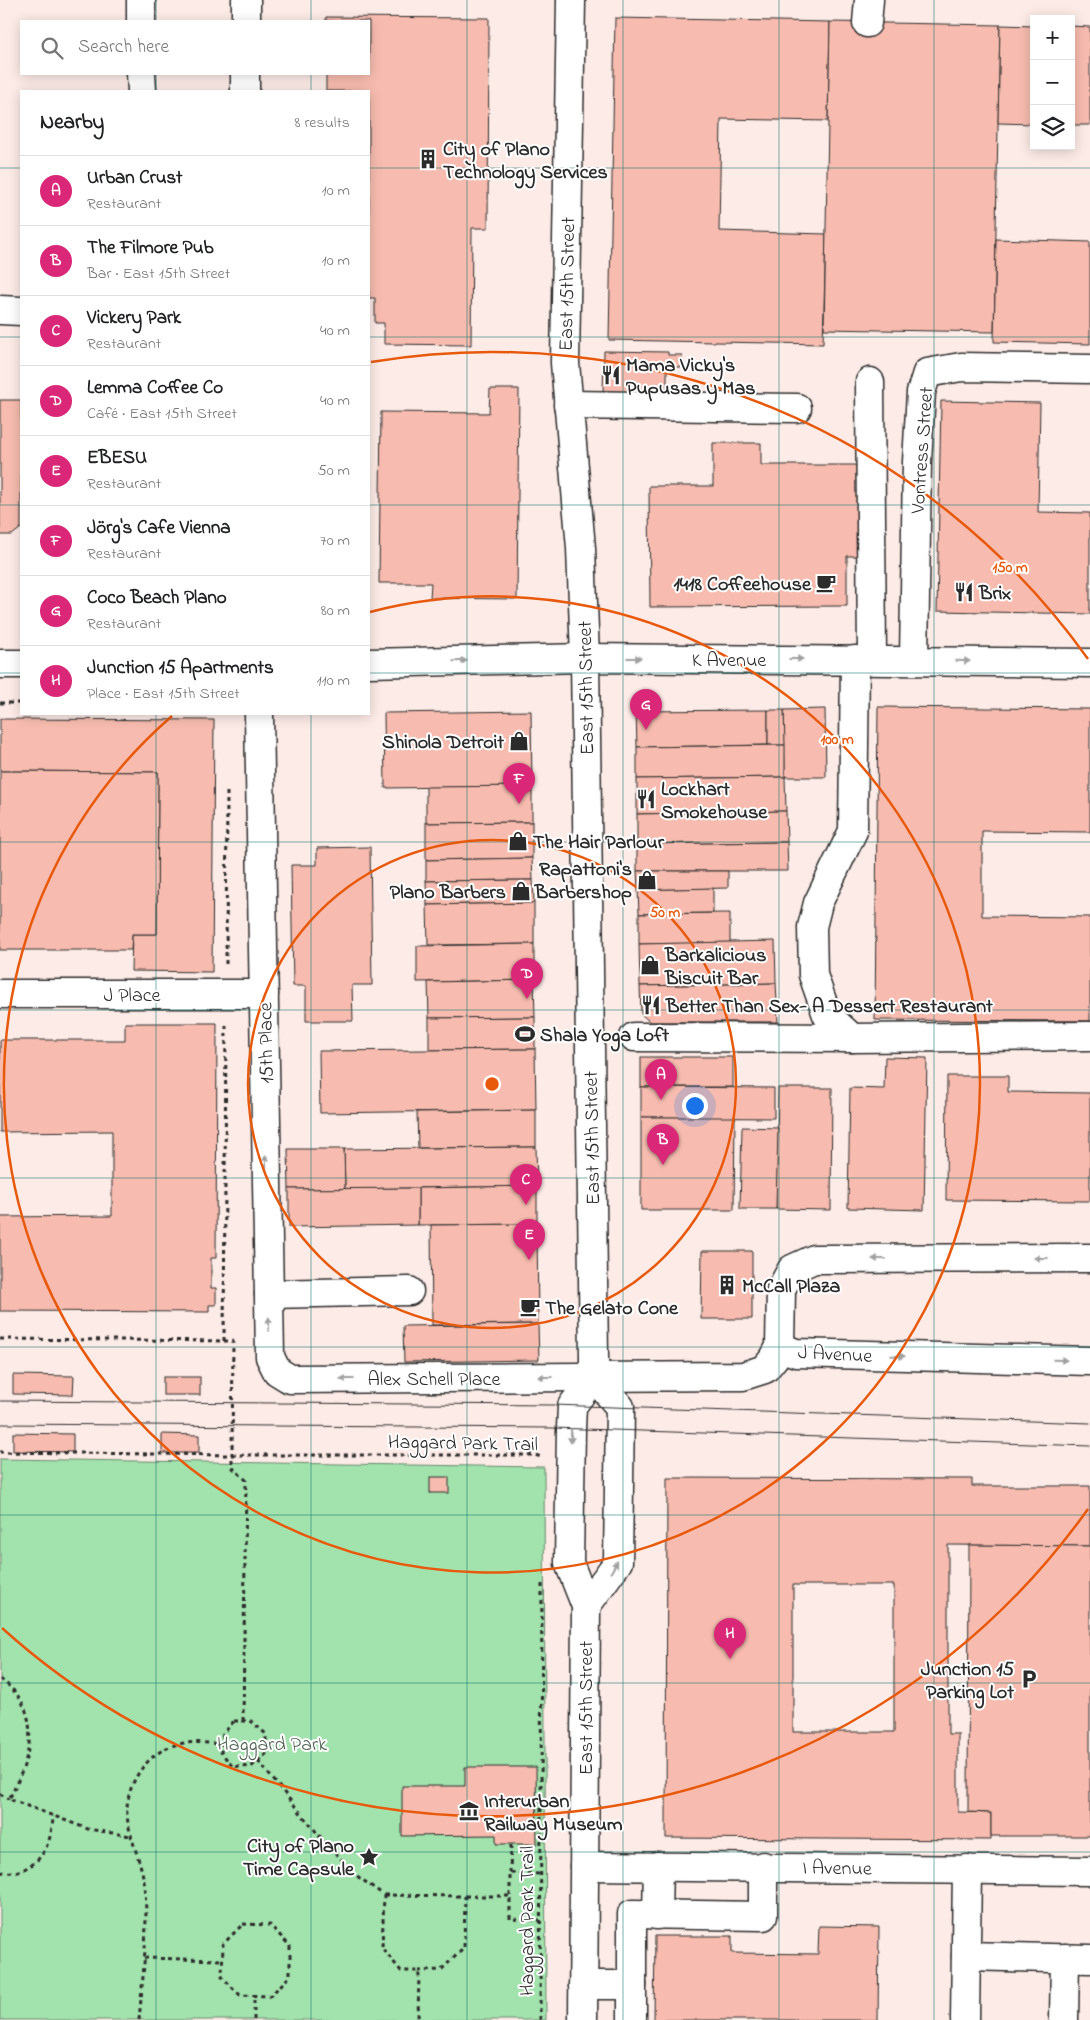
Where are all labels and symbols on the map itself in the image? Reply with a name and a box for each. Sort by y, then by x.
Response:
place label: City of Plano Technology Services [443,136,608,189]
building icon: City of Plano Technology Services [417,148,439,170]
street label: East 15th Street [553,216,584,351]
place label: Mama Vicky's Pupusas y Mas [626,352,755,405]
restaurant icon: Mama Vicky's Pupusas y Mas [600,364,622,386]
street label: Vontress Street [905,385,942,516]
text: 150 m [992,557,1028,579]
place label: 1418 Coffeehouse [673,571,812,600]
cafe icon: 1418 Coffeehouse [815,572,837,594]
place label: Brix [978,580,1011,609]
restaurant icon: Brix [953,581,975,603]
street label: East 15th Street [572,620,603,755]
street label: K Avenue [692,647,766,676]
one-way arrow [626,654,642,662]
one-way arrow [788,655,804,663]
one-way arrow [452,657,468,665]
one-way arrow [955,657,971,665]
pin: G [630,689,662,730]
place label: Shinola Detroit [382,729,504,758]
text: 100 m [820,729,854,751]
shop icon: Shinola Detroit [508,730,530,752]
pin: F [503,763,535,804]
place label: Lockhart Smokehouse [661,776,768,828]
restaurant icon: Lockhart Smokehouse [635,788,657,810]
place label: The Hair Parlour [533,829,665,858]
shop icon: The Hair Parlour [507,830,529,852]
place label: Rapattoni's Barbershop [534,856,632,908]
shop icon: Rapattoni's Barbershop [636,869,658,891]
place label: Plano Barbers [390,879,506,908]
shop icon: Plano Barbers [510,880,532,902]
text: 50 m [650,902,681,924]
place label: Barkalicious Biscuit Bar [664,942,766,994]
shop icon: Barkalicious Biscuit Bar [639,954,661,976]
pin: D [511,958,543,999]
street label: J Place [103,982,161,1011]
place label: Better Than Sex- A Dessert Restaurant [665,993,993,1022]
restaurant icon: Better Than Sex- A Dessert Restaurant [640,994,662,1016]
street label: 15th Place [252,1002,283,1084]
place label: Shala Yoga Loft [540,1022,669,1052]
sports icon: Shala Yoga Loft [514,1023,536,1045]
pin: A [645,1059,677,1100]
street label: East 15th Street [578,1070,609,1205]
centre of rings [483,1075,501,1093]
your location [682,1093,708,1119]
pin: B [647,1124,679,1165]
one-way arrow [262,1154,270,1170]
pin: C [510,1164,542,1205]
pin: E [513,1219,545,1260]
one-way arrow [871,1255,887,1263]
one-way arrow [1033,1255,1049,1263]
place label: McCall Plaza [742,1273,840,1302]
building icon: McCall Plaza [716,1274,738,1296]
place label: The Gelato Cone [545,1295,679,1324]
cafe icon: The Gelato Cone [519,1296,541,1318]
one-way arrow [265,1316,273,1332]
street label: J Avenue [797,1339,873,1372]
one-way arrow [890,1352,906,1360]
one-way arrow [1052,1356,1068,1364]
street label: Alex Schell Place [368,1366,500,1395]
one-way arrow [537,1373,553,1381]
one-way arrow [339,1375,355,1383]
one-way arrow [567,1428,575,1444]
street label: Haggard Park Trail [388,1429,538,1461]
one-way arrow [609,1560,618,1573]
pin: H [714,1618,746,1659]
street label: East 15th Street [573,1641,602,1775]
place label: Junction 15 Parking Lot [921,1656,1015,1709]
parking icon: Junction 15 Parking Lot [1018,1668,1040,1690]
park label: Haggard Park [217,1731,327,1761]
place label: Interurban Railway Museum [484,1788,623,1841]
museum icon: Interurban Railway Museum [458,1800,480,1822]
place label: City of Plano Time Capsule [243,1833,355,1885]
place icon: City of Plano Time Capsule [358,1846,380,1868]
street label: Haggard Park Trail [514,1846,544,1996]
street label: I Avenue [802,1854,872,1885]

